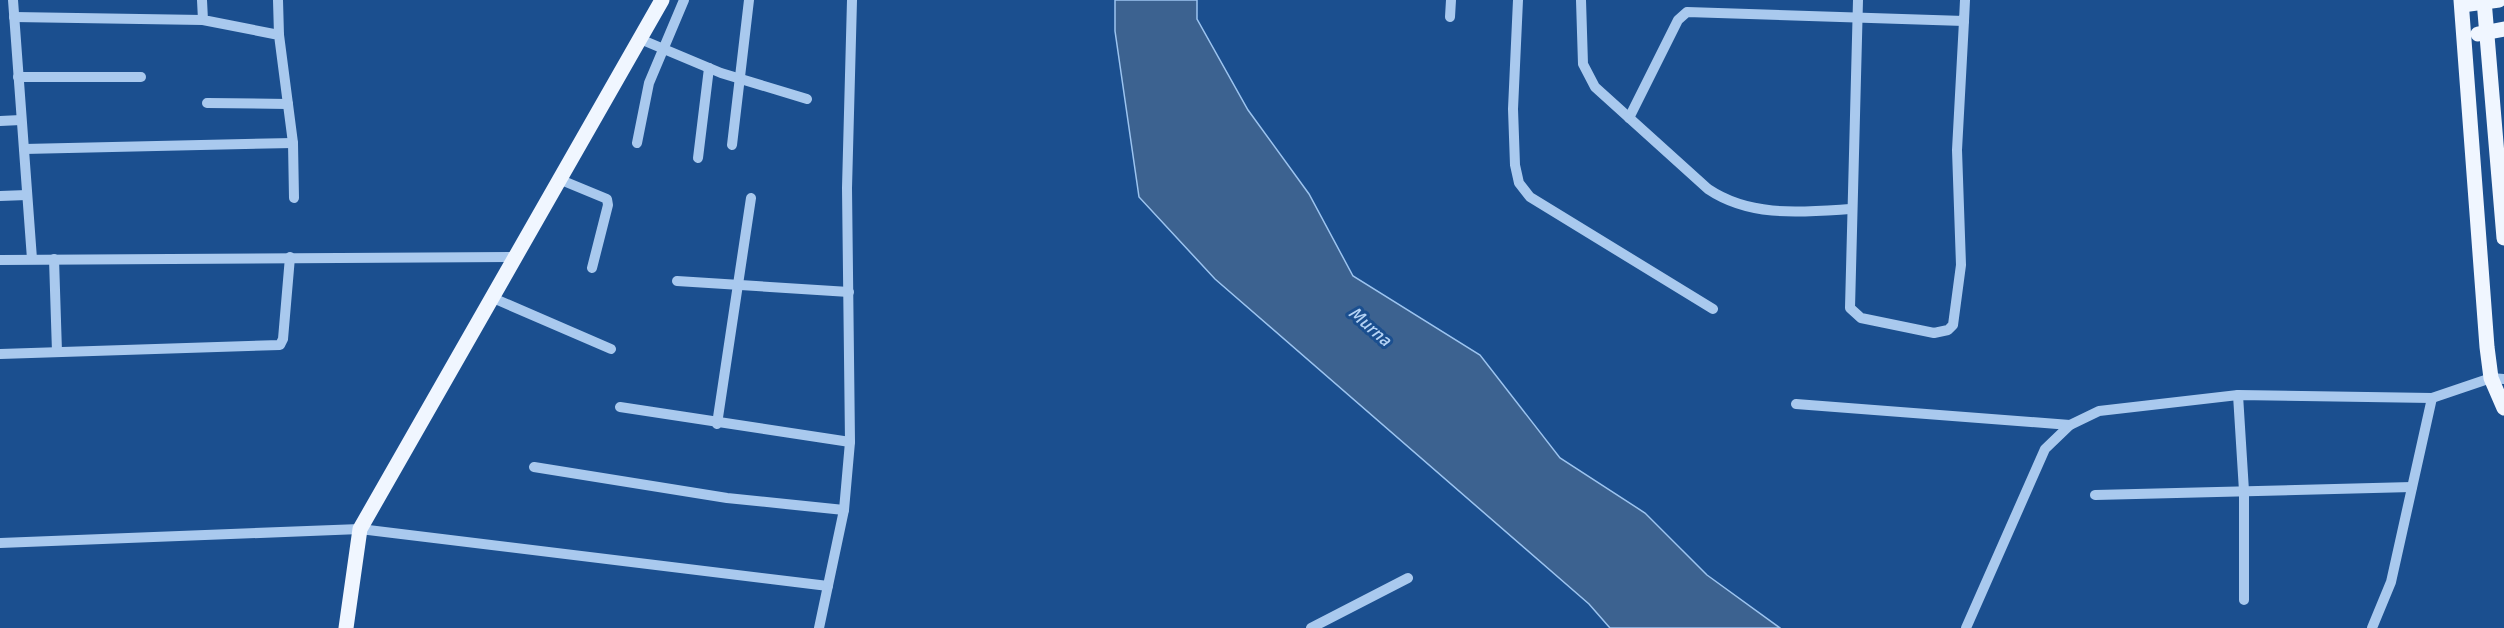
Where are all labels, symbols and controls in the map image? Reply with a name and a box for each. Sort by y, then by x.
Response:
water label: Murna [1344,301,1397,351]

